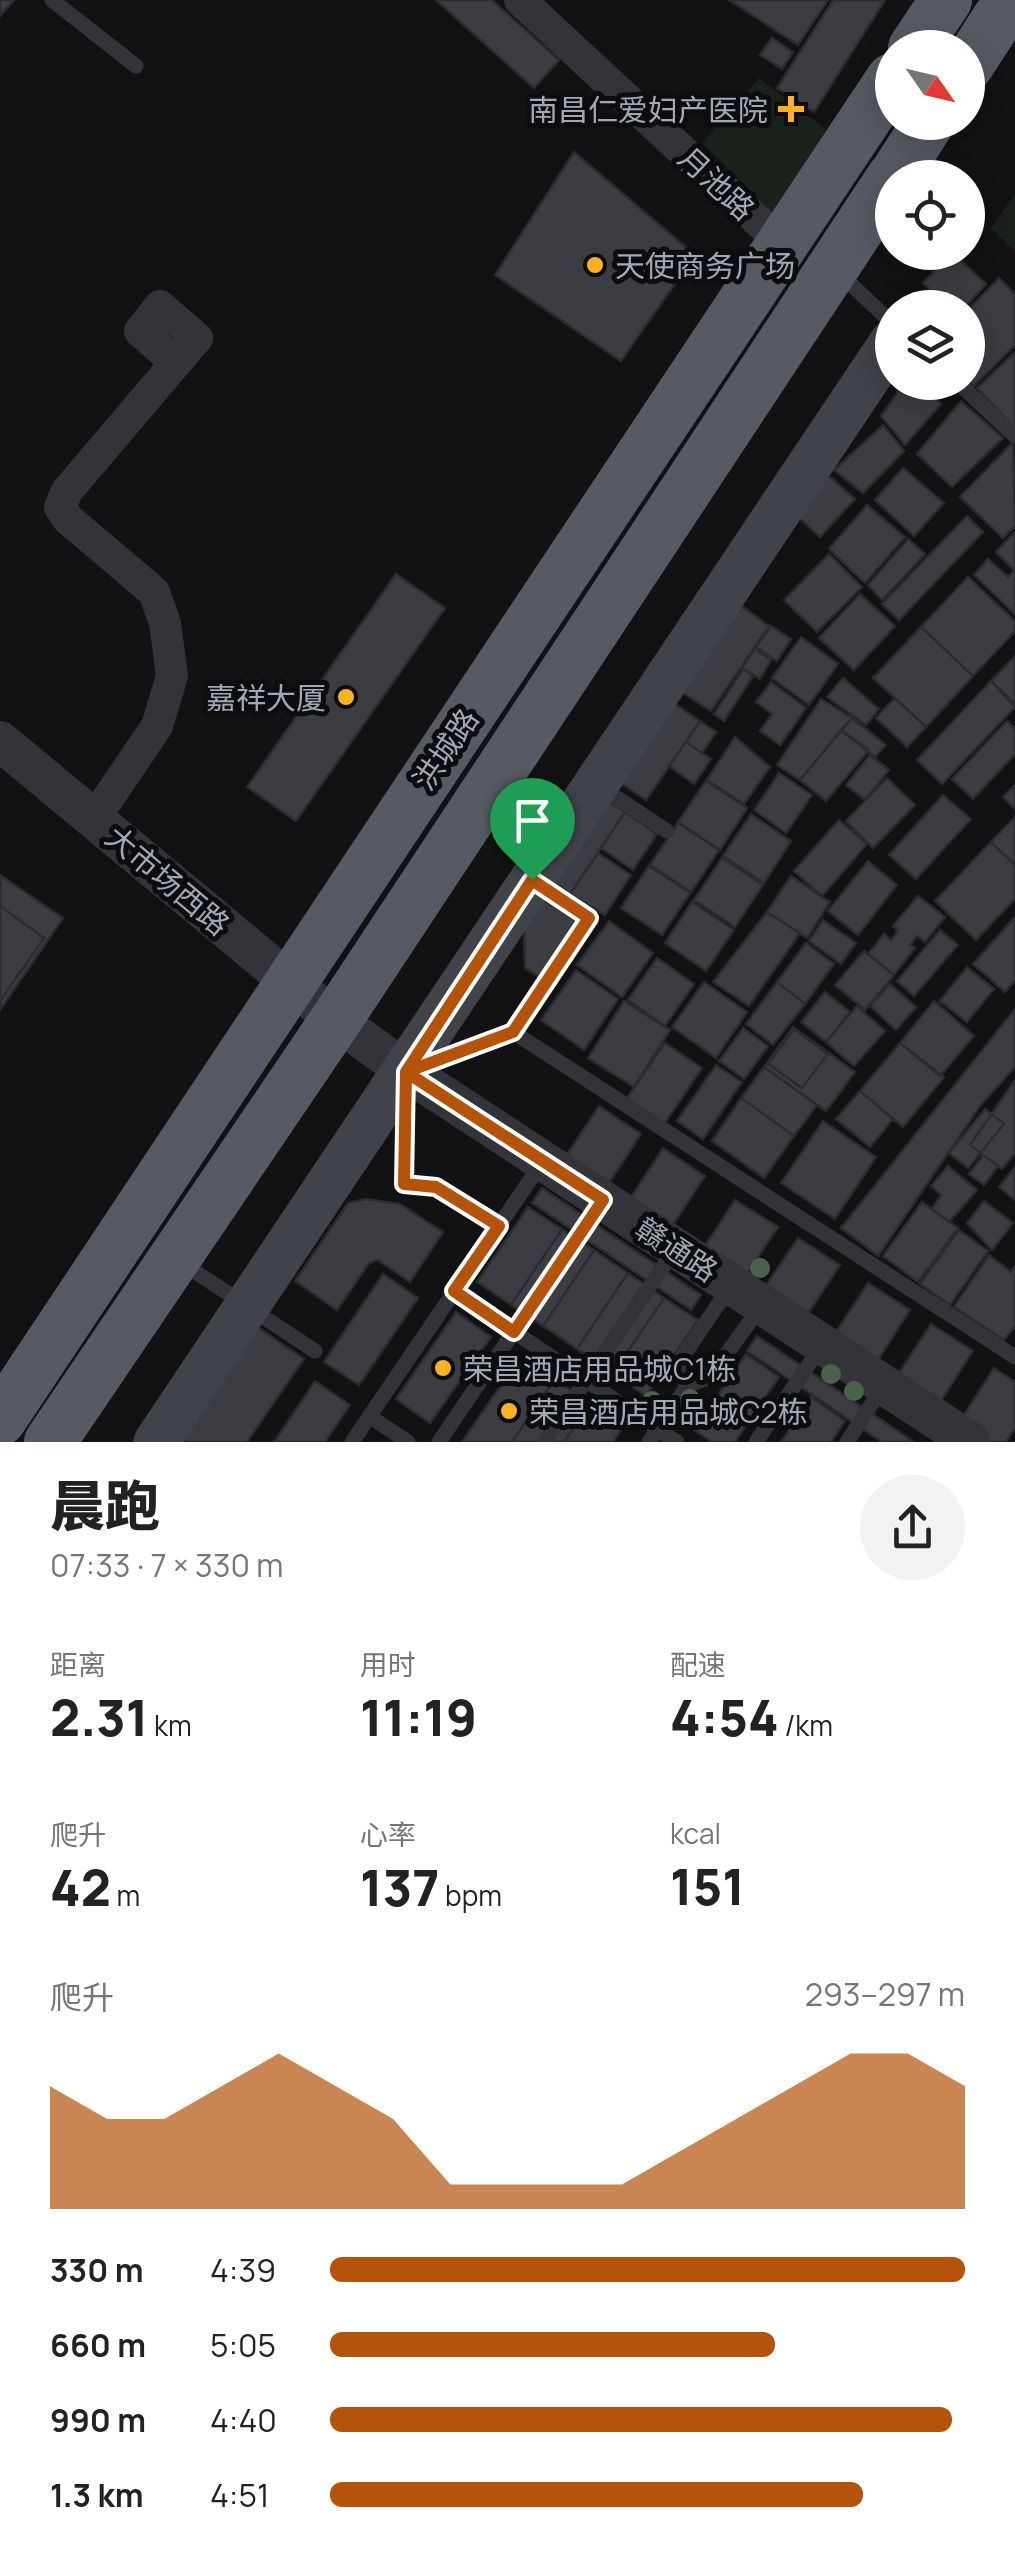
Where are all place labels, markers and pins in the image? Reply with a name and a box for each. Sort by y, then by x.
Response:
place label: 南昌仁爱妇产医院 [528,89,768,130]
marker: 南昌仁爱妇产医院 [778,96,804,122]
place label: 天使商务广场 [615,245,795,286]
marker: 天使商务广场 [584,254,606,276]
place label: 嘉祥大厦 [206,677,326,718]
marker: 嘉祥大厦 [335,686,357,708]
pin [490,778,575,881]
place label: 荣昌酒店用品城C1栋 [463,1348,736,1389]
marker: 荣昌酒店用品城C1栋 [432,1357,454,1379]
place label: 荣昌酒店用品城C2栋 [529,1391,808,1432]
marker: 荣昌酒店用品城C2栋 [498,1400,520,1422]

